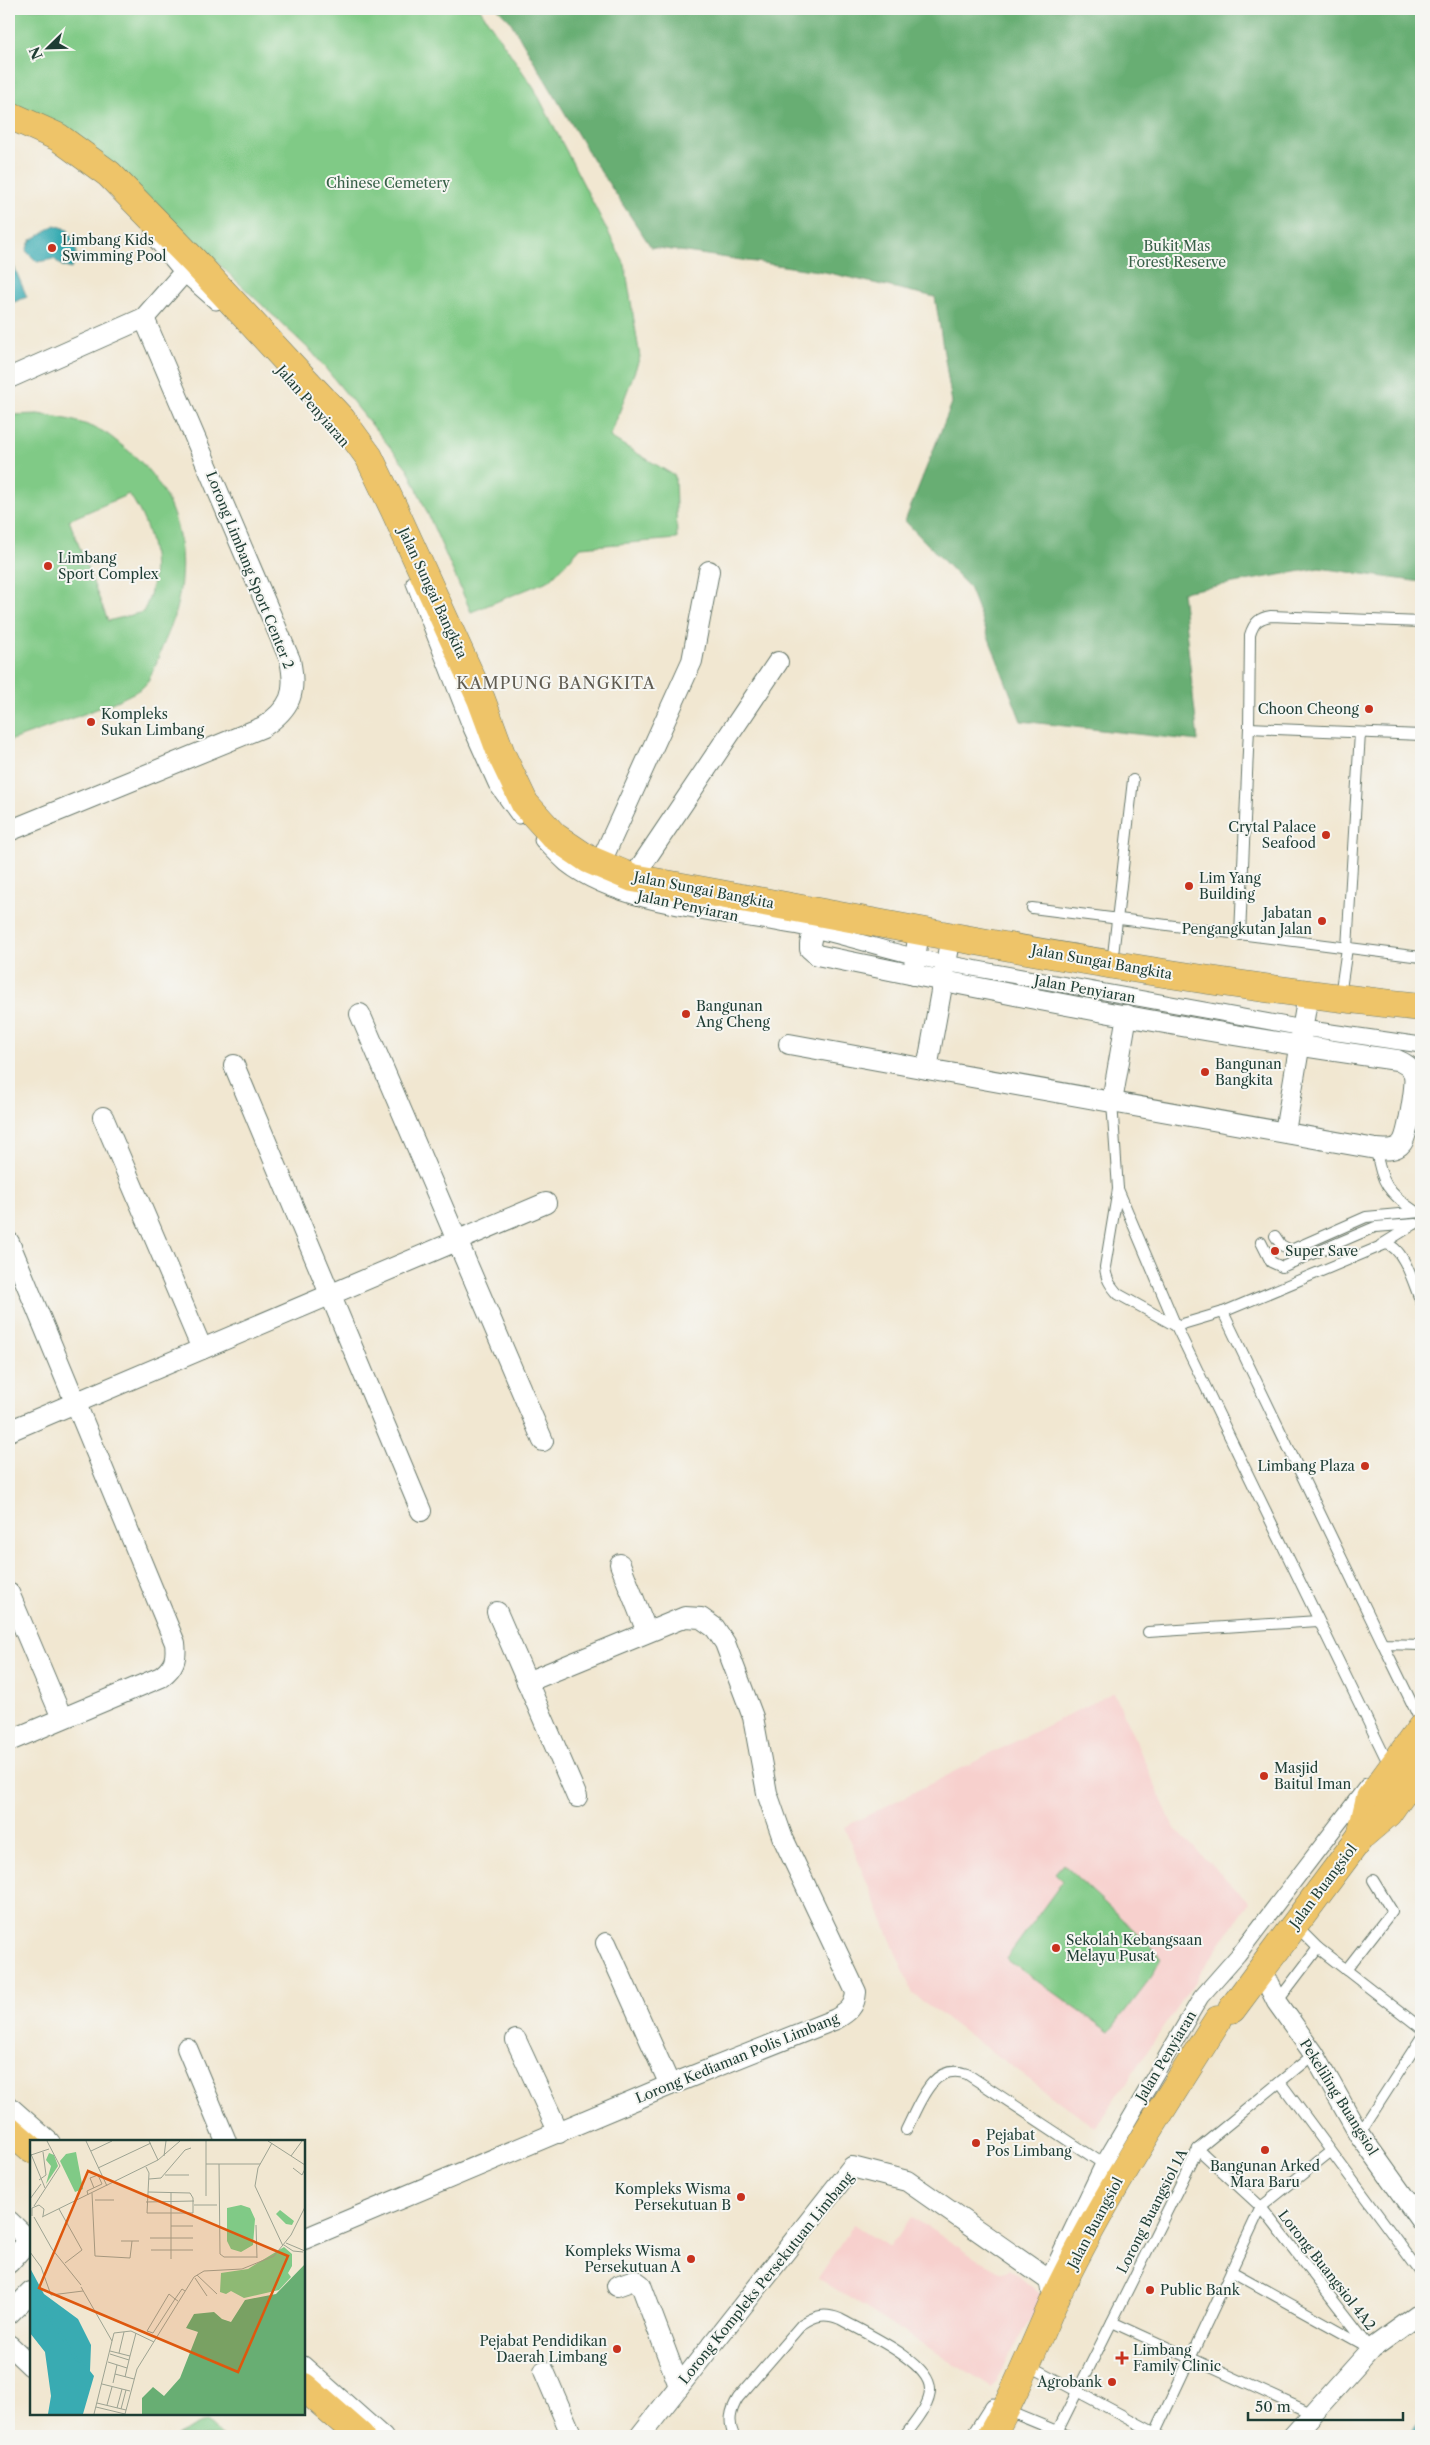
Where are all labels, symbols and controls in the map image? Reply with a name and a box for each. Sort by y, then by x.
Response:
north arrow [22,22,72,72]
text: N [25,44,47,62]
park label: Chinese Cemetery [326,174,450,192]
place label: Limbang Kids Swimming Pool [62,231,167,265]
park label: Bukit Mas Forest Reserve [1128,237,1226,271]
marker: Limbang Kids Swimming Pool [46,242,58,254]
street label: Jalan Penyiaran [271,360,354,451]
street label: Lorong Limbang Sport Center 2 [202,468,298,672]
street label: Jalan Sungai Bangkita [394,523,472,662]
place label: Limbang Sport Complex [58,549,160,583]
marker: Limbang Sport Complex [42,560,54,572]
district label: KAMPUNG BANGKITA [456,673,656,693]
place label: Choon Cheong [1258,700,1360,718]
marker: Choon Cheong [1363,703,1375,715]
place label: Kompleks Sukan Limbang [101,705,205,739]
marker: Kompleks Sukan Limbang [85,716,97,728]
place label: Crytal Palace Seafood [1228,818,1316,852]
marker: Crytal Palace Seafood [1320,829,1332,841]
street label: Jalan Sungai Bangkita [630,867,776,913]
place label: Lim Yang Building [1199,869,1261,903]
marker: Lim Yang Building [1183,880,1195,892]
street label: Jalan Penyiaran [634,886,740,926]
place label: Jabatan Pengangkutan Jalan [1182,904,1312,938]
marker: Jabatan Pengangkutan Jalan [1316,915,1328,927]
street label: Jalan Sungai Bangkita [1028,940,1174,983]
street label: Jalan Penyiaran [1031,971,1137,1007]
place label: Bangunan Ang Cheng [695,997,770,1031]
marker: Bangunan Ang Cheng [680,1008,692,1020]
place label: Bangunan Bangkita [1215,1055,1282,1089]
marker: Bangunan Bangkita [1199,1066,1211,1078]
place label: Super Save [1285,1242,1358,1260]
marker: Super Save [1269,1245,1281,1257]
place label: Limbang Plaza [1257,1457,1356,1475]
marker: Limbang Plaza [1359,1460,1371,1472]
place label: Masjid Baitul Iman [1274,1759,1352,1793]
marker: Masjid Baitul Iman [1258,1770,1270,1782]
street label: Jalan Buangsiol [1284,1840,1361,1933]
place label: Sekolah Kebangsaan Melayu Pusat [1066,1931,1203,1965]
marker: Sekolah Kebangsaan Melayu Pusat [1050,1942,1062,1954]
street label: Jalan Penyiaran [1131,2007,1200,2106]
street label: Lorong Kediaman Polis Limbang [633,2009,842,2107]
street label: Pekeliling Buangsiol [1296,2035,1382,2159]
place label: Pejabat Pos Limbang [986,2126,1072,2160]
marker: Pejabat Pos Limbang [970,2137,982,2149]
inset map [30,2140,305,2415]
marker: Bangunan Arked Mara Baru [1259,2144,1271,2156]
street label: Lorong Buangsiol 1A [1113,2145,1192,2276]
place label: Bangunan Arked Mara Baru [1210,2157,1321,2191]
street label: Lorong Kompleks Persekutuan Limbang [675,2168,858,2388]
street label: Jalan Buangsiol [1062,2174,1127,2274]
place label: Kompleks Wisma Persekutuan B [615,2180,732,2214]
marker: Kompleks Wisma Persekutuan B [735,2191,747,2203]
street label: Lorong Buangsiol 4A2 [1274,2206,1380,2334]
place label: Kompleks Wisma Persekutuan A [565,2242,682,2276]
marker: Kompleks Wisma Persekutuan A [685,2253,697,2265]
place label: Public Bank [1160,2281,1241,2299]
marker: Public Bank [1144,2284,1156,2296]
place label: Pejabat Pendidikan Daerah Limbang [479,2332,608,2366]
place label: Limbang Family Clinic [1133,2341,1221,2375]
marker: Pejabat Pendidikan Daerah Limbang [611,2343,623,2355]
marker: Limbang Family Clinic [1115,2351,1129,2365]
place label: Agrobank [1036,2373,1103,2391]
marker: Agrobank [1106,2376,1118,2388]
scale bar [1248,2390,1402,2422]
text: 50 m [1255,2397,1291,2416]

